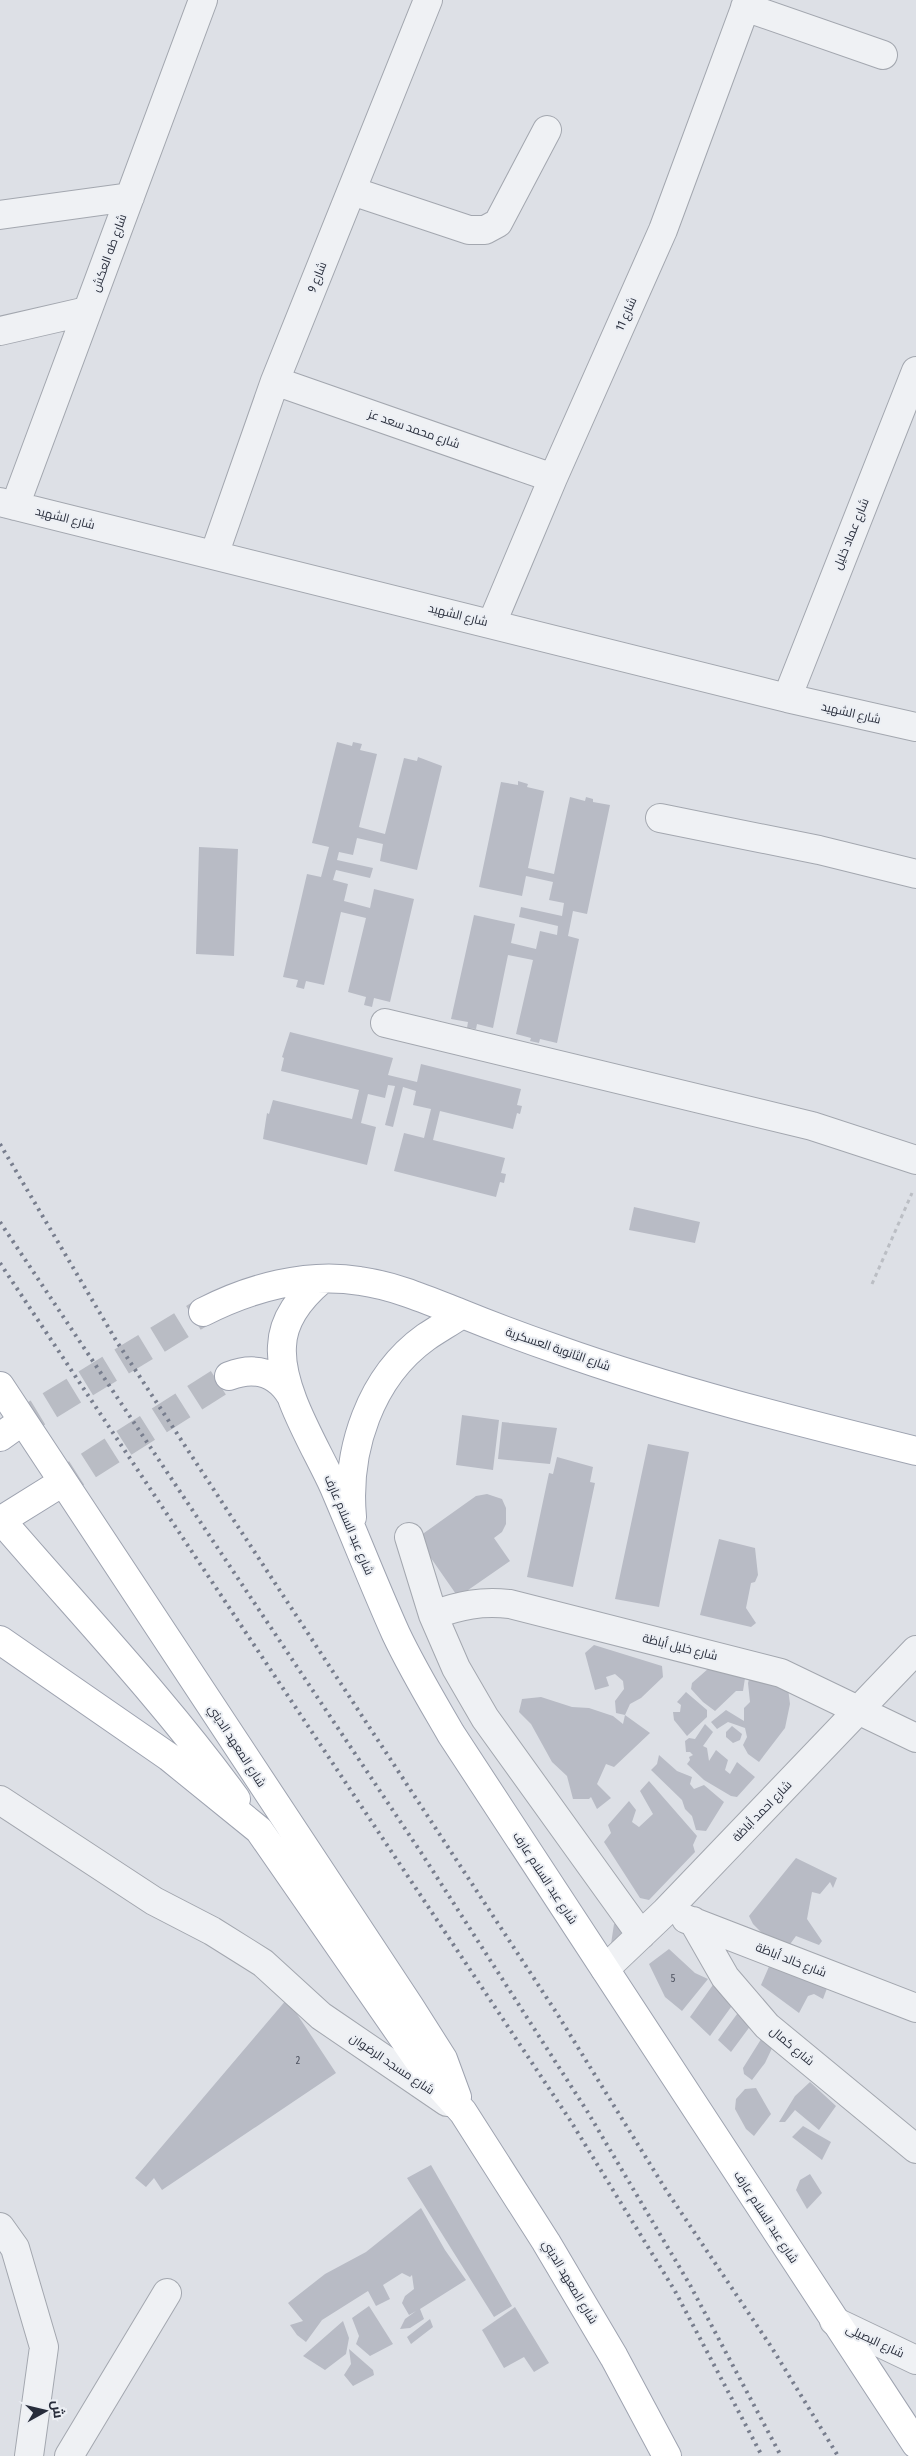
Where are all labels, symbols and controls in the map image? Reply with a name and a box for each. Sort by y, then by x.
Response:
street label: شارع طه العكش [88,212,131,294]
street label: شارع 9 [305,260,330,295]
street label: شارع 11 [612,295,641,333]
street label: شارع محمد سعد عز [365,406,462,452]
street label: شارع عماد خليل [830,496,873,572]
street label: شارع الشهيد [34,504,96,533]
street label: شارع الشهيد [427,601,489,630]
street label: شارع الشهيد [820,699,882,728]
street label: شارع الثانوية العسكرية [503,1325,612,1374]
street label: شارع عبد السلام عارف [321,1473,376,1578]
street label: شارع خليل أباظة [641,1630,719,1664]
street label: شارع المعهد الديني [203,1702,269,1791]
street label: شارع احمد أباظة [729,1777,795,1845]
street label: شارع عبد السلام عارف [509,1829,580,1927]
street label: شارع خالد أباظة [753,1939,829,1981]
house number: 5 [671,1973,676,1985]
street label: شارع كمال [766,2024,817,2069]
street label: شارع مسجد الرضوان [347,2031,437,2098]
house number: 2 [296,2055,301,2067]
street label: شارع عبد السلام عارف [730,2168,801,2266]
street label: شارع المعهد الديني [537,2238,600,2328]
street label: شارع البصيلى [843,2321,906,2361]
north arrow [20,2386,70,2436]
text: ش [48,2399,67,2419]

